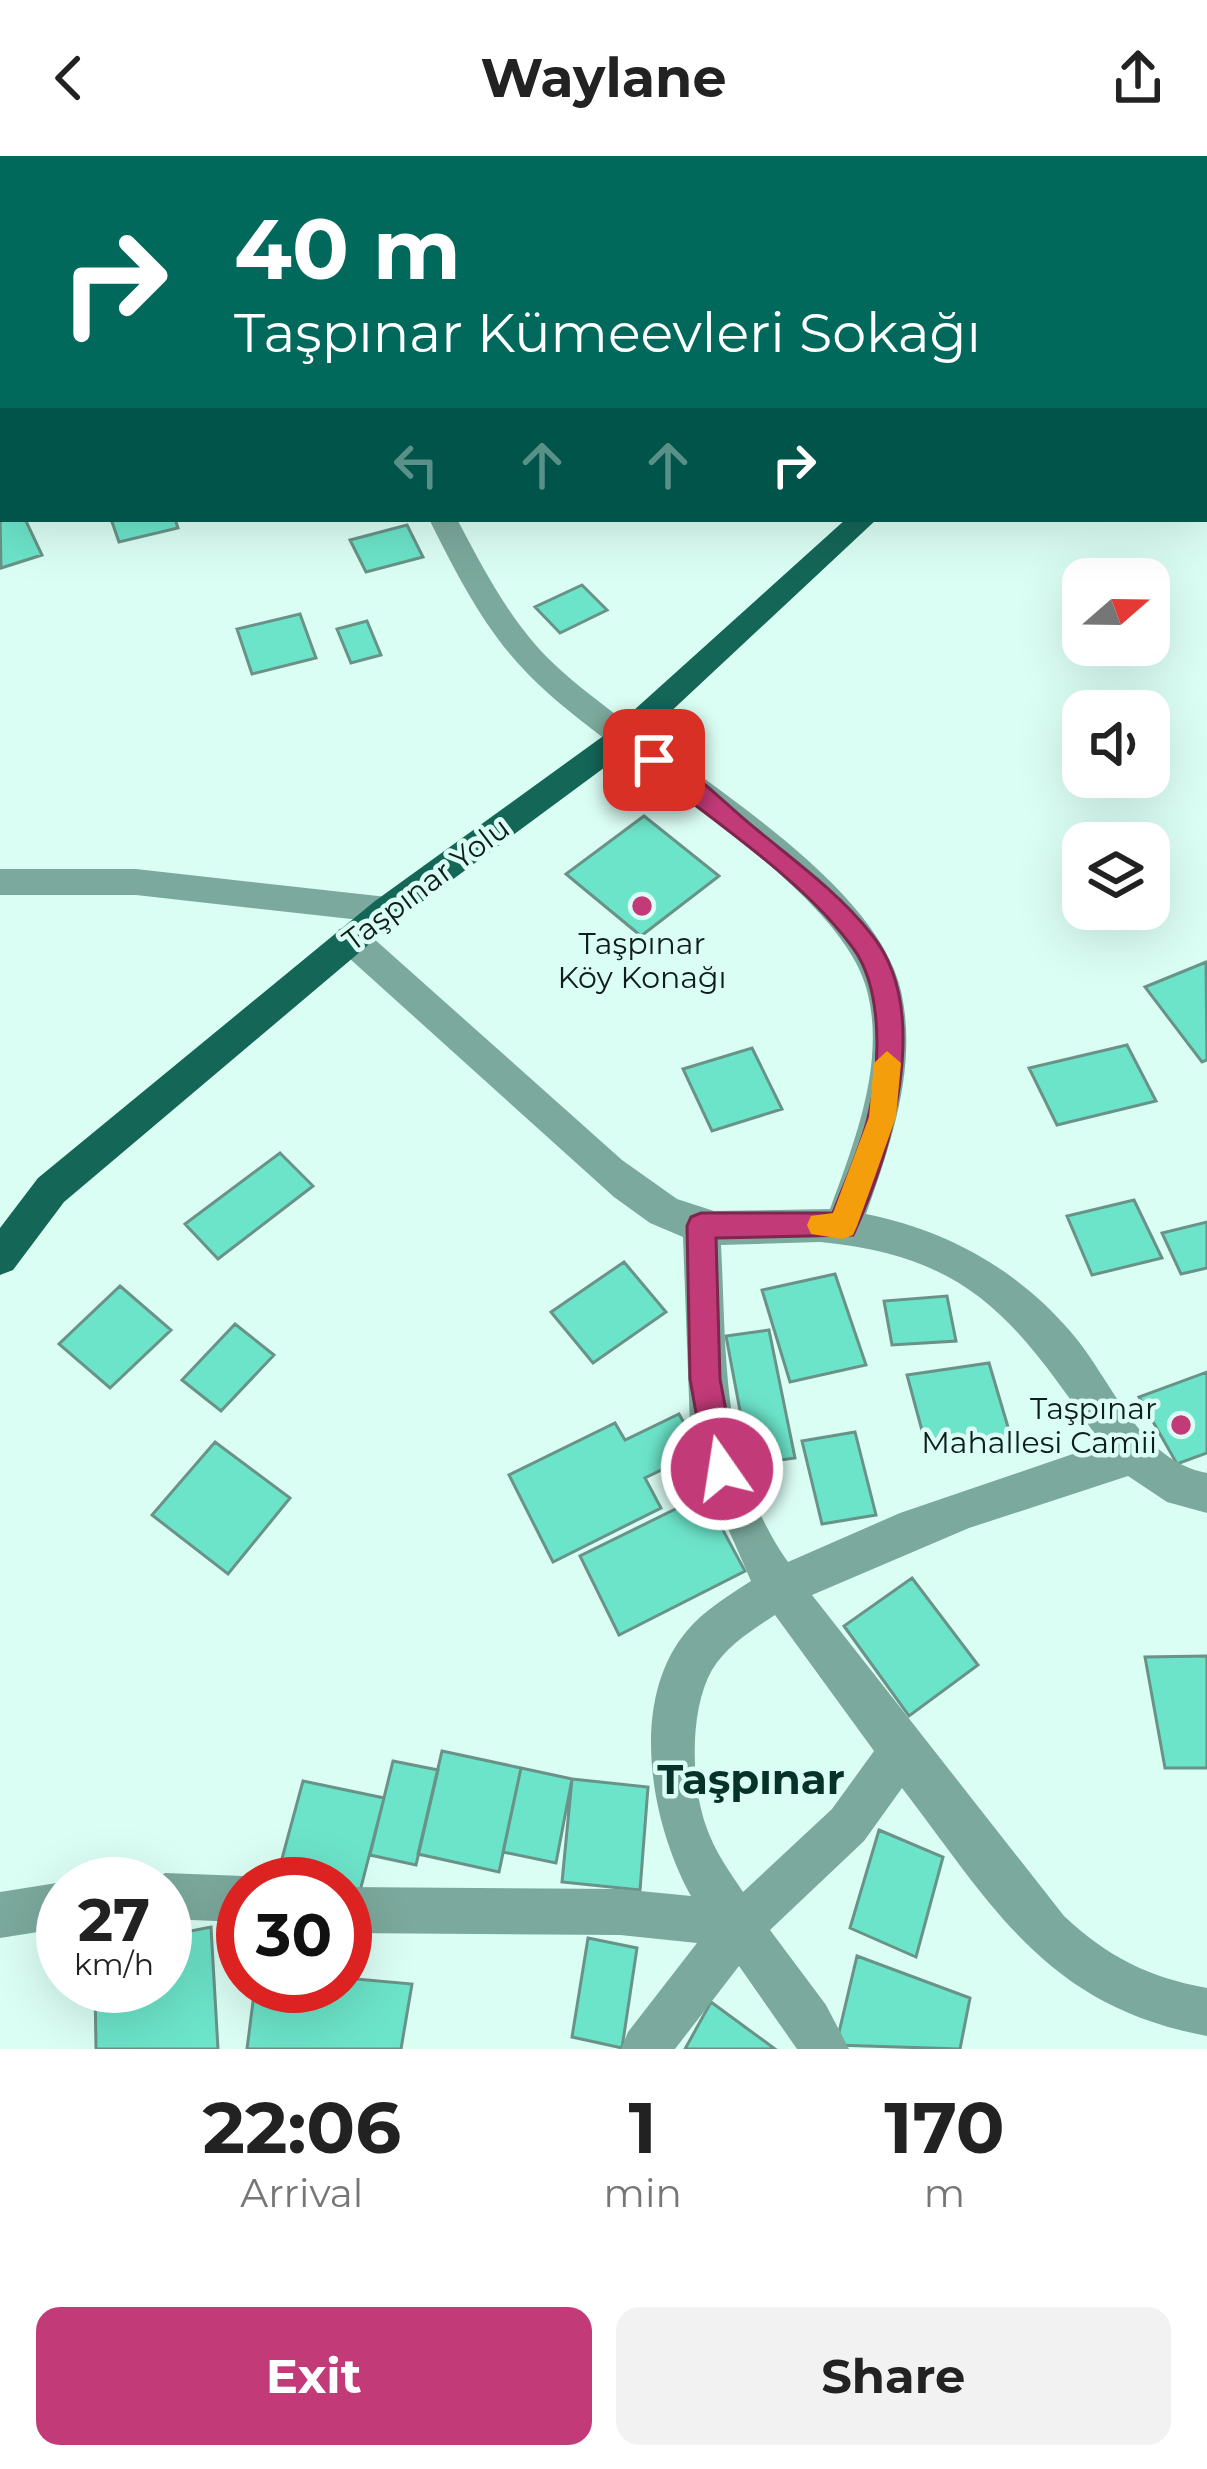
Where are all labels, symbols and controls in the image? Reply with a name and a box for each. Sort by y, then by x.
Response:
icon: back [36,45,102,111]
text: Waylane [480,45,727,111]
icon: share [1105,45,1171,111]
text: 40 m [234,198,461,300]
icon: right [36,204,192,360]
text: Taşpınar Kümeevleri Sokağı [234,300,981,366]
icon: left [383,432,449,498]
icon: ahead [509,432,575,498]
icon: ahead [635,432,701,498]
icon: right [761,432,827,498]
north arrow [1062,558,1170,666]
map controls [1062,558,1170,930]
button: sound [1062,690,1170,798]
pin [603,709,705,811]
icon: arrive [621,727,687,793]
street label: Taşpınar Yolu [335,809,517,959]
button: layers [1062,822,1170,930]
marker: Taşpınar Köy Konağı [629,893,655,919]
place label: Taşpınar Köy Konağı [557,925,727,996]
place label: Taşpınar Mahallesi Camii [921,1390,1157,1461]
position arrow [659,1406,785,1532]
marker: Taşpınar Mahallesi Camii [1168,1412,1194,1438]
district label: Taşpınar [657,1753,845,1805]
speed limit sign: 30 [216,1857,372,2013]
text: 27 [78,1883,150,1956]
text: km/h [74,1946,154,1983]
text: 22:06 [202,2083,401,2171]
text: 1 [629,2083,657,2171]
text: 170 [884,2083,1005,2171]
text: Arrival [240,2169,363,2217]
text: min [604,2169,682,2217]
text: m [924,2169,965,2217]
button: Exit [36,2307,592,2445]
button: Share [616,2307,1171,2445]

